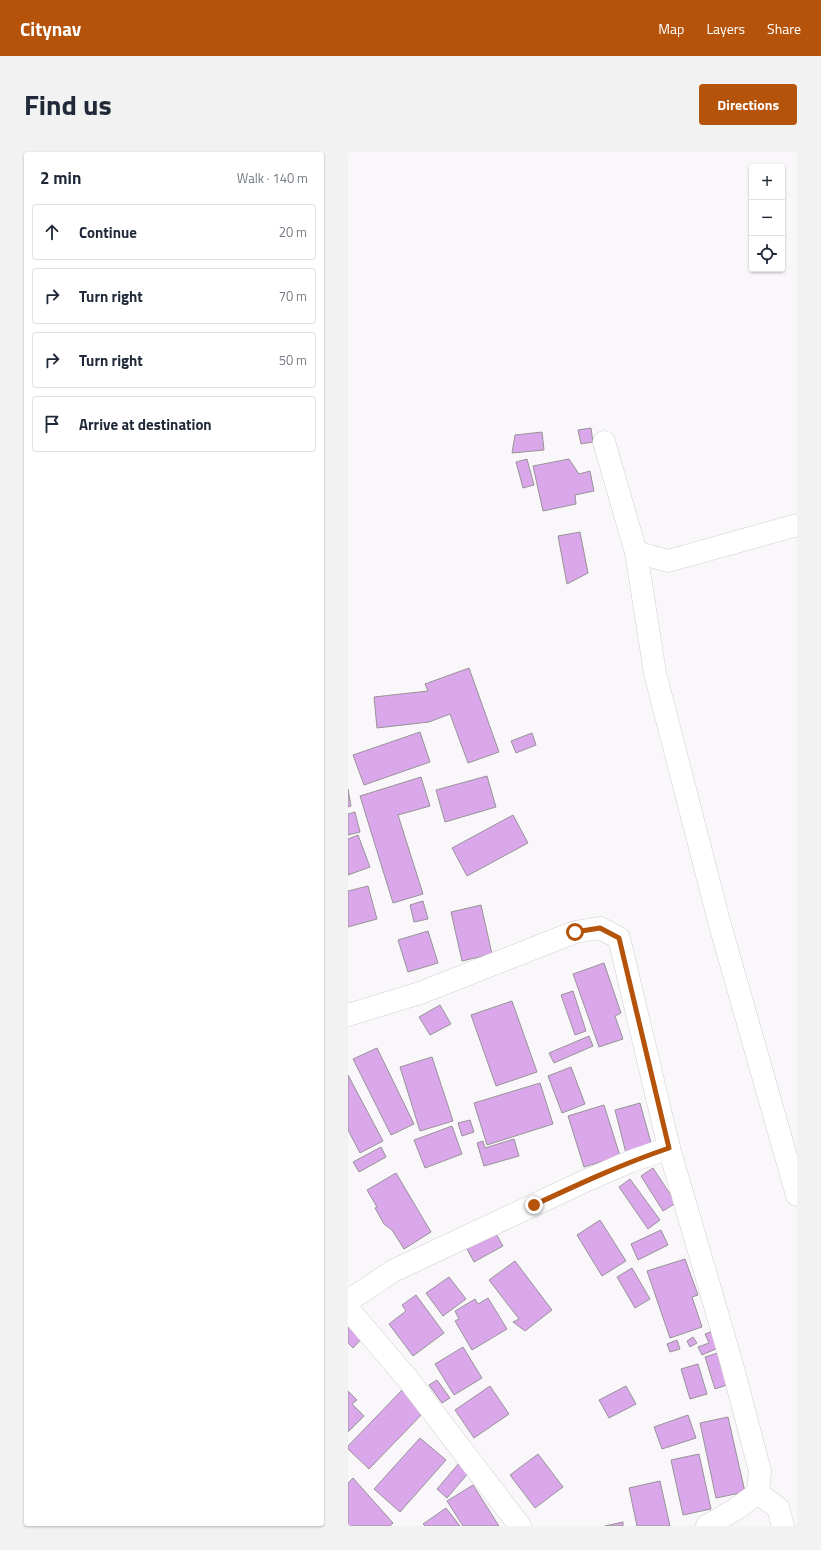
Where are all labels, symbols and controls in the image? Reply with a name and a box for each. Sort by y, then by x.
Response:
text: Citynav [20,14,81,43]
text: Map [658,18,684,39]
text: Layers [706,18,745,39]
text: Share [767,18,801,39]
text: Find us [24,83,112,126]
button: Directions [699,84,797,125]
map controls [749,164,785,272]
button: + [749,164,785,200]
text: 2 min [40,165,81,191]
text: Walk · 140 m [237,168,308,188]
button: − [749,200,785,236]
icon: ahead [41,221,63,243]
text: Continue [79,221,137,244]
text: 20 m [279,222,307,242]
button: locate [749,236,785,272]
icon: right [41,285,63,307]
text: Turn right [79,285,143,308]
text: 70 m [279,286,307,306]
icon: right [41,349,63,371]
text: Turn right [79,349,143,372]
text: 50 m [279,350,307,370]
icon: arrive [41,413,63,435]
text: Arrive at destination [79,413,212,436]
route start [566,923,584,941]
route end [525,1196,543,1214]

